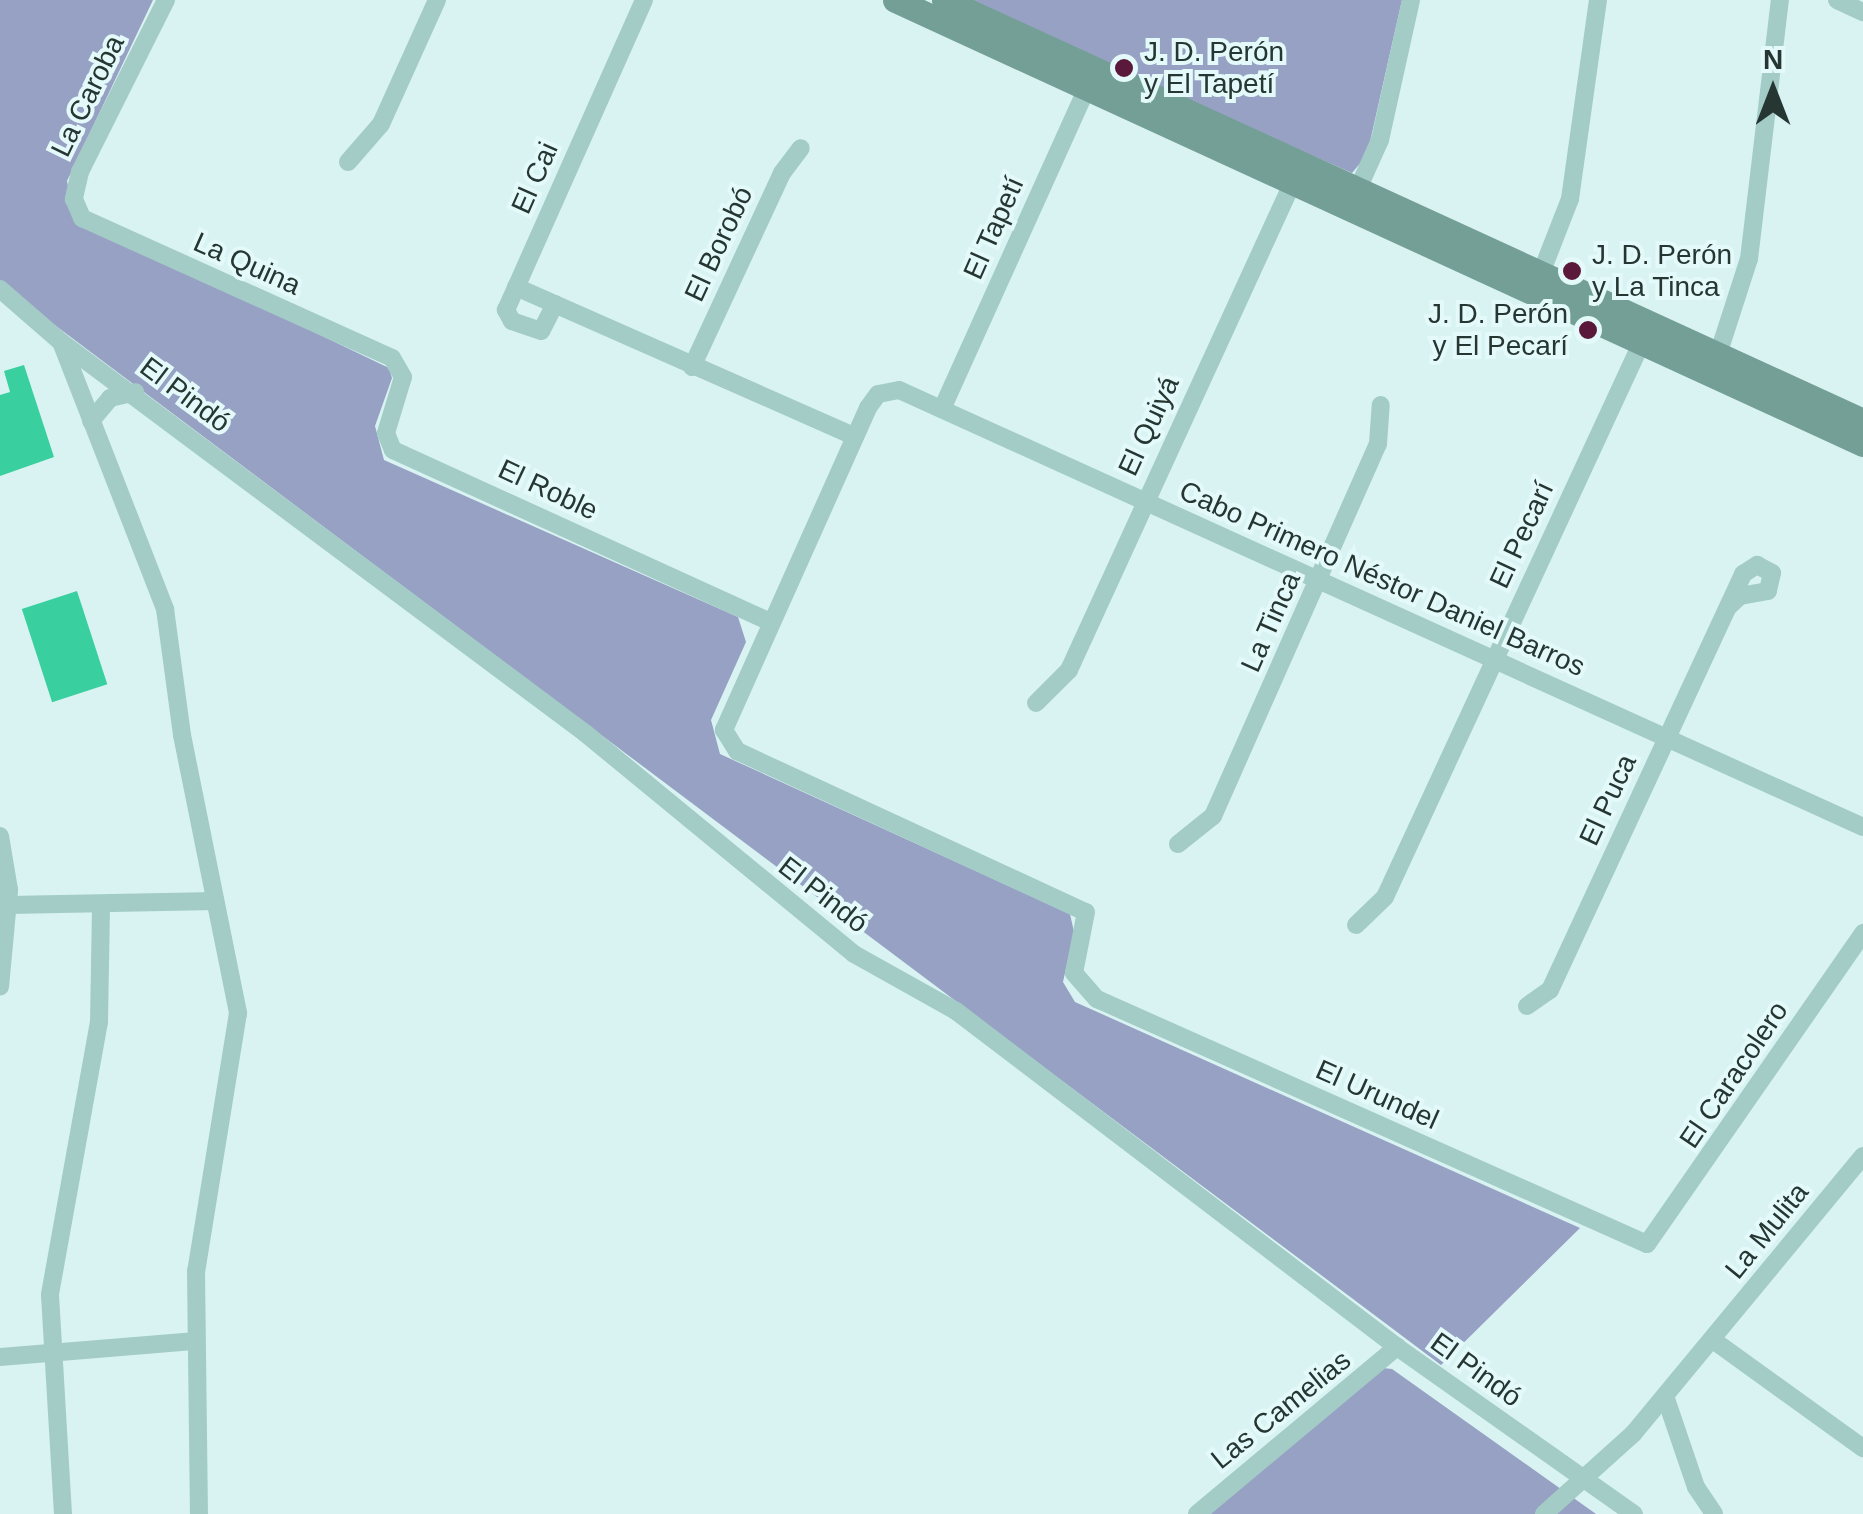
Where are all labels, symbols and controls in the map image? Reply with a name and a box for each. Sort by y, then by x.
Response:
street label: La Caroba [44,30,132,162]
place label: J. D. Perón y El Tapetí [1144,35,1284,101]
north arrow [1723,40,1823,140]
text: N [1763,44,1783,75]
marker: J. D. Perón y El Tapetí [1113,57,1135,79]
street label: El Cai [504,137,566,219]
street label: El Tapetí [956,171,1032,285]
street label: El Borobó [678,181,760,307]
street label: La Quina [188,226,306,302]
place label: J. D. Perón y La Tinca [1592,238,1732,304]
marker: J. D. Perón y La Tinca [1561,260,1583,282]
place label: J. D. Perón y El Pecarí [1428,297,1568,363]
marker: J. D. Perón y El Pecarí [1577,319,1599,341]
street label: El Pindó [133,350,237,440]
street label: El Quiyá [1111,371,1187,481]
street label: El Roble [493,452,603,528]
street label: Cabo Primero Néstor Daniel Barros [1174,474,1590,684]
street label: El Pecarí [1483,476,1561,594]
street label: La Tinca [1234,567,1308,677]
street label: El Puca [1572,749,1644,851]
street label: El Pindó [772,850,874,940]
street label: El Caracolero [1673,995,1795,1155]
street label: El Urundel [1310,1053,1444,1137]
street label: La Mulita [1718,1176,1816,1286]
street label: El Pindó [1424,1326,1528,1414]
street label: Las Camelias [1205,1344,1357,1476]

